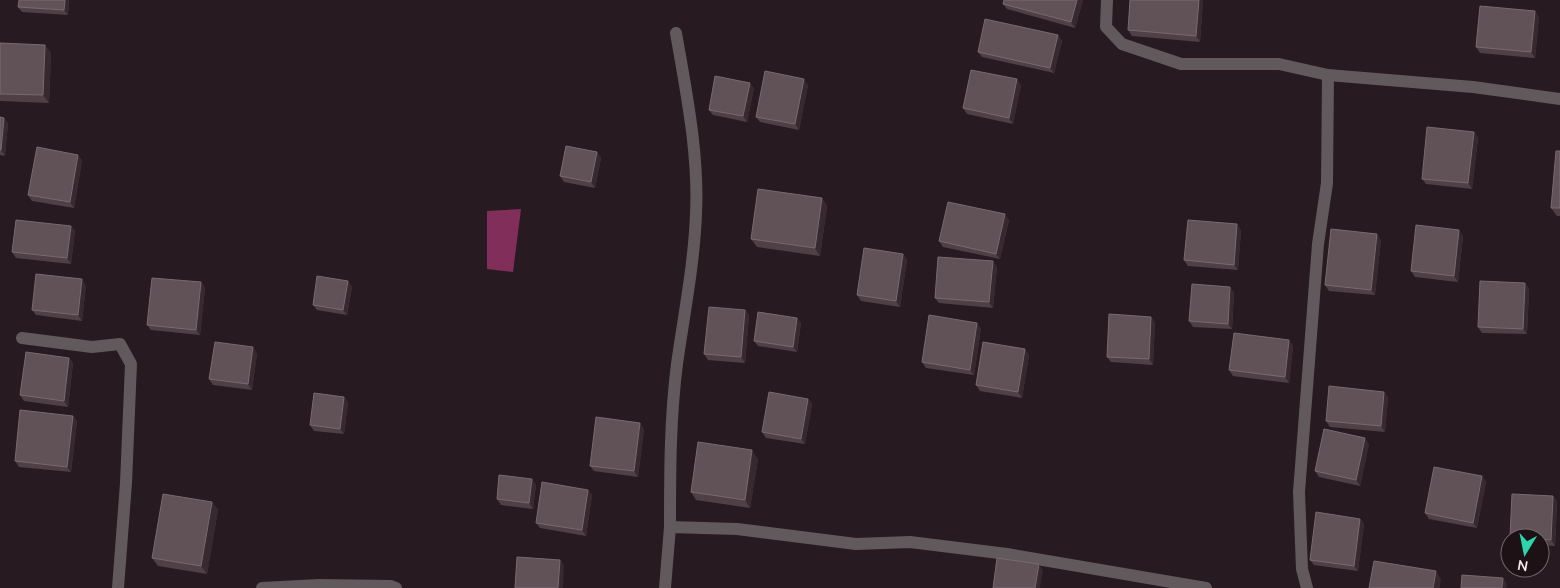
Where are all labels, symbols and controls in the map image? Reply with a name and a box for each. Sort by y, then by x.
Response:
north arrow [1500,528,1550,578]
text: N [1516,555,1530,576]

